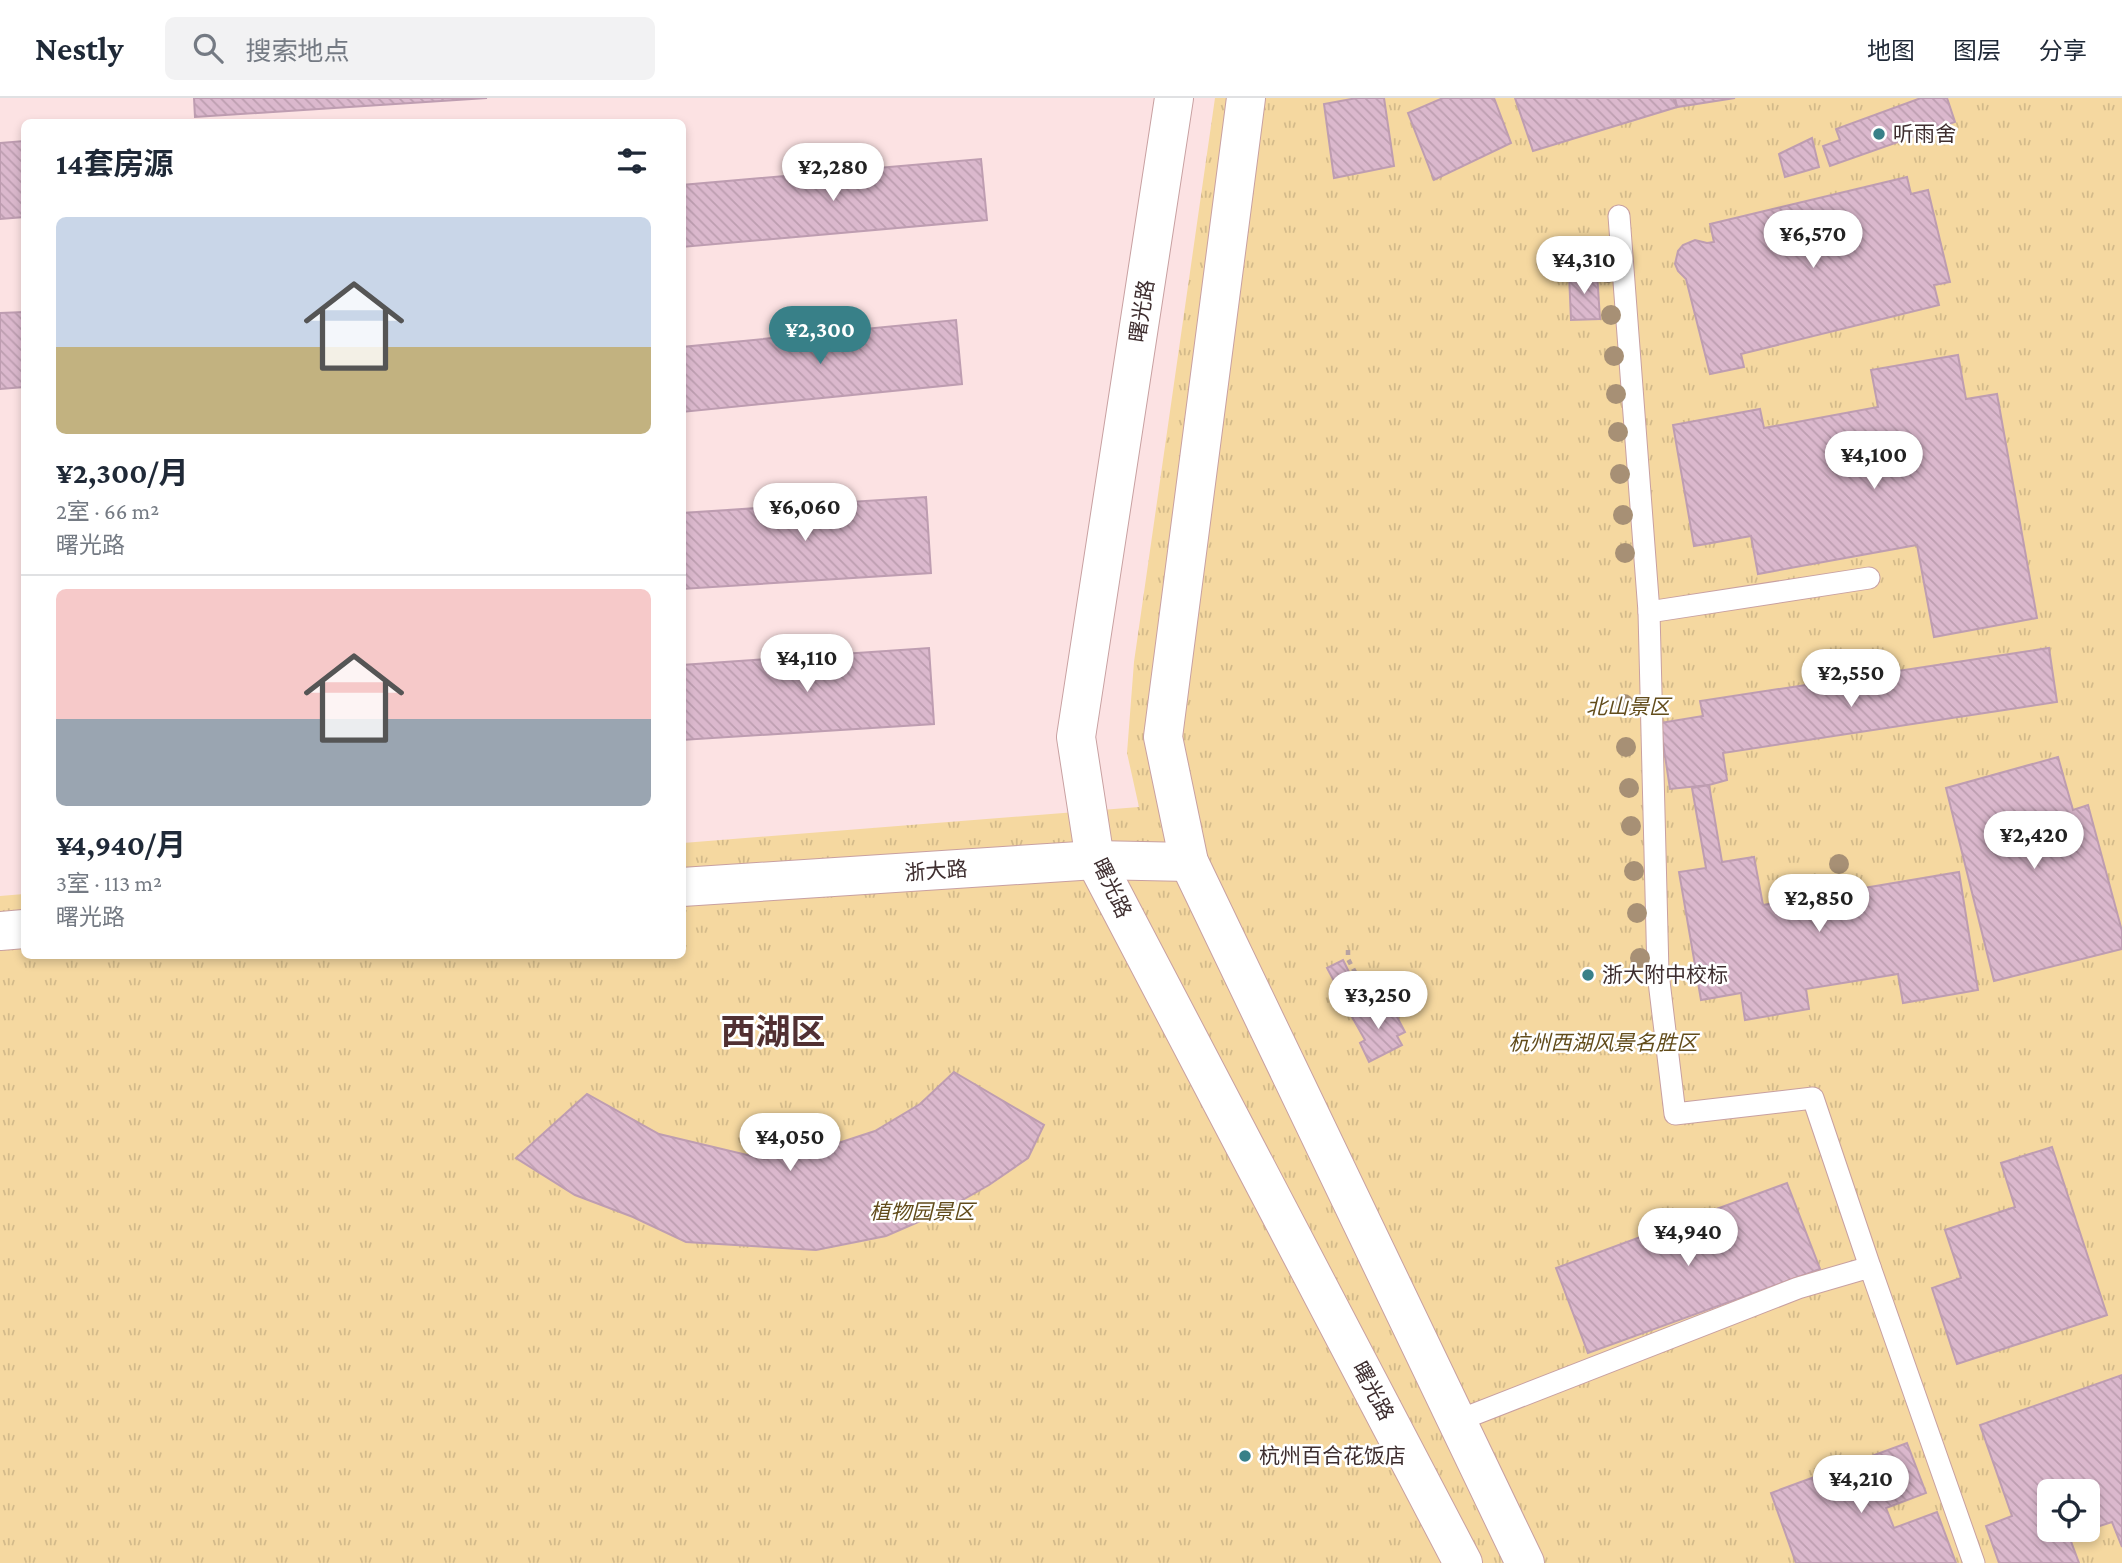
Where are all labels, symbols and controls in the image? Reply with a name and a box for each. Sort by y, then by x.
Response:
search box [165,17,655,80]
icon: search [189,29,227,67]
text: Nestly [35,30,123,67]
text: 搜索地点 [245,37,349,66]
text: 地图 [1867,37,1915,64]
text: 图层 [1953,37,2001,64]
text: 分享 [2039,37,2087,64]
place label: 听雨舍 [1893,122,1956,146]
marker: 听雨舍 [1871,126,1887,142]
icon: filters [613,142,651,180]
pin: ¥2,280 [776,144,890,203]
text: 14套房源 [56,147,173,180]
text: ¥2,280 [798,153,868,179]
pin: ¥6,570 [1756,211,1870,270]
text: ¥6,570 [1780,220,1846,246]
pin: ¥4,310 [1527,236,1641,296]
text: ¥4,310 [1552,246,1616,272]
icon: home [291,263,417,389]
street label: 曙光路 [1125,278,1159,344]
pin: ¥2,300 [763,306,877,366]
text: ¥2,300 [785,316,855,342]
pin: ¥4,100 [1817,432,1931,491]
text: ¥4,100 [1841,441,1907,467]
text: ¥2,300/月 [56,456,188,489]
pin: ¥6,060 [748,484,862,543]
text: ¥6,060 [769,493,841,519]
text: 2室 · 66 m² [56,498,159,524]
text: 曙光路 [56,532,125,558]
pin: ¥4,110 [750,634,864,694]
icon: home [291,635,417,761]
text: ¥4,110 [777,644,837,670]
pin: ¥2,550 [1794,650,1908,709]
text: ¥2,550 [1817,659,1885,685]
park label: 北山景区 [1586,695,1673,719]
pin: ¥2,420 [1977,812,2091,871]
text: ¥2,420 [2000,821,2068,847]
text: ¥4,940/月 [56,828,186,861]
street label: 曙光路 [1088,854,1136,922]
street label: 浙大路 [904,857,968,885]
text: 3室 · 113 m² [56,870,162,896]
pin: ¥2,850 [1762,874,1876,934]
text: ¥2,850 [1784,884,1854,910]
text: 曙光路 [56,904,125,930]
place label: 浙大附中校标 [1602,963,1728,987]
marker: 浙大附中校标 [1580,967,1596,983]
pin: ¥3,250 [1321,972,1435,1031]
text: ¥3,250 [1345,981,1411,1007]
district label: 西湖区 [720,1013,826,1052]
park label: 杭州西湖风景名胜区 [1509,1031,1700,1055]
pin: ¥4,050 [733,1114,847,1173]
text: ¥4,050 [756,1123,824,1149]
park label: 植物园景区 [870,1200,977,1224]
pin: ¥4,940 [1631,1208,1745,1268]
text: ¥4,940 [1654,1218,1722,1244]
street label: 曙光路 [1348,1358,1398,1424]
place label: 杭州百合花饭店 [1259,1444,1406,1468]
marker: 杭州百合花饭店 [1237,1448,1253,1464]
pin: ¥4,210 [1804,1456,1918,1515]
text: ¥4,210 [1829,1465,1893,1491]
map controls [2037,1479,2100,1542]
button: locate [2037,1479,2100,1542]

